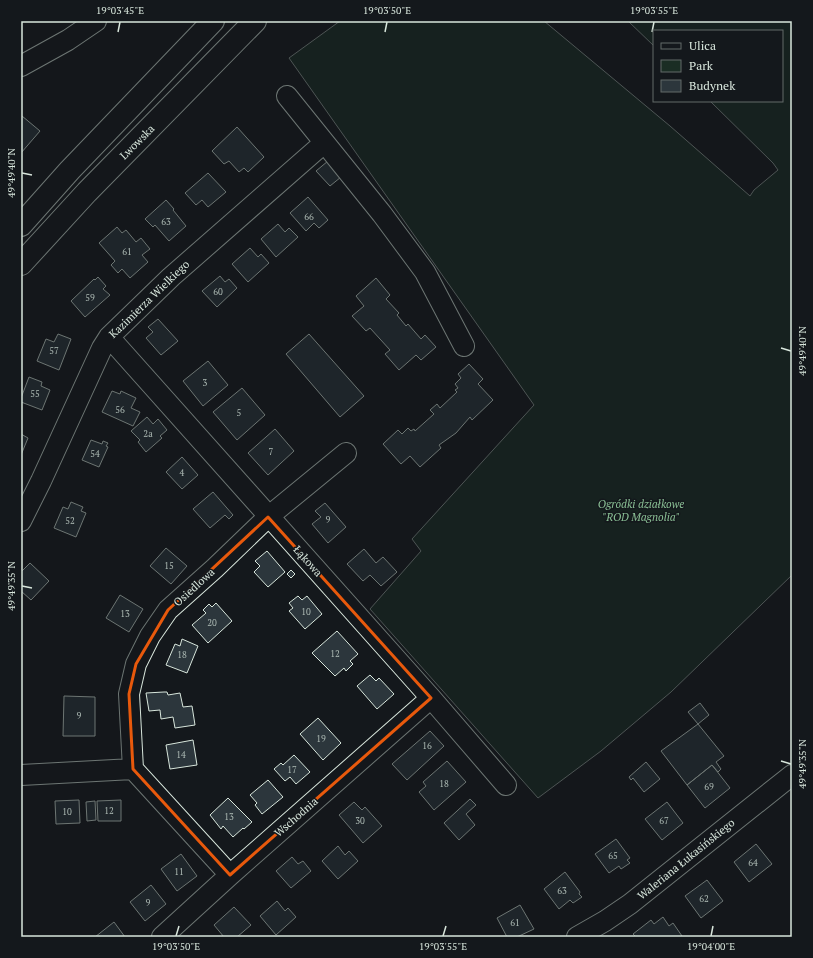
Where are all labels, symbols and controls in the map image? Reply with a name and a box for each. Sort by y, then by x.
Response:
text: 19°03'45"E [96,4,144,17]
text: 19°03'50"E [363,4,411,17]
text: 19°03'55"E [630,4,678,17]
legend [653,30,783,102]
text: Ulica [689,38,716,53]
text: Park [689,58,714,73]
text: Budynek [689,78,736,93]
street label: Lwowska [117,121,158,162]
text: 49°49'40"N [5,148,18,198]
house number: 66 [304,211,314,223]
house number: 63 [161,216,171,228]
house number: 61 [122,246,132,258]
street label: Kazimierza Wielkiego [106,257,192,341]
house number: 60 [213,286,223,298]
house number: 59 [85,292,95,304]
text: 49°49'40"N [796,326,809,376]
house number: 57 [49,345,59,357]
house number: 3 [203,377,208,389]
house number: 55 [30,388,40,400]
house number: 56 [115,404,125,416]
house number: 5 [237,407,242,419]
house number: 2a [143,428,153,440]
house number: 7 [269,446,274,458]
house number: 54 [90,448,100,460]
house number: 4 [180,467,185,479]
park label: Ogródki działkowe "ROD Magnolia" [598,497,684,524]
house number: 9 [326,514,331,526]
house number: 52 [65,515,75,527]
street label: Łąkowa [291,543,326,580]
house number: 15 [164,560,174,572]
text: 49°49'35"N [5,561,18,611]
street label: Osiedlowa [170,565,218,609]
house number: 10 [301,606,311,618]
house number: 13 [120,608,130,620]
house number: 20 [207,617,217,629]
house number: 12 [330,648,340,660]
house number: 18 [177,649,187,661]
house number: 9 [77,710,82,722]
house number: 19 [316,733,326,745]
text: 49°49'35"N [796,739,809,789]
house number: 16 [422,740,432,752]
house number: 14 [176,749,186,761]
house number: 17 [287,764,297,776]
house number: 18 [439,778,449,790]
house number: 69 [704,781,714,793]
street label: Wschodnia [271,794,321,840]
house number: 12 [104,805,114,817]
house number: 10 [62,806,72,818]
house number: 13 [224,811,234,823]
house number: 30 [355,815,365,827]
street label: Waleriana Łukasińskiego [635,815,737,903]
house number: 67 [659,815,669,827]
house number: 65 [608,850,618,862]
house number: 64 [748,857,758,869]
house number: 11 [174,866,184,878]
house number: 63 [557,885,567,897]
house number: 62 [699,893,709,905]
house number: 9 [146,897,151,909]
house number: 61 [510,917,520,929]
text: 19°03'50"E [152,940,200,953]
text: 19°03'55"E [419,940,467,953]
text: 19°04'00"E [687,940,735,953]

